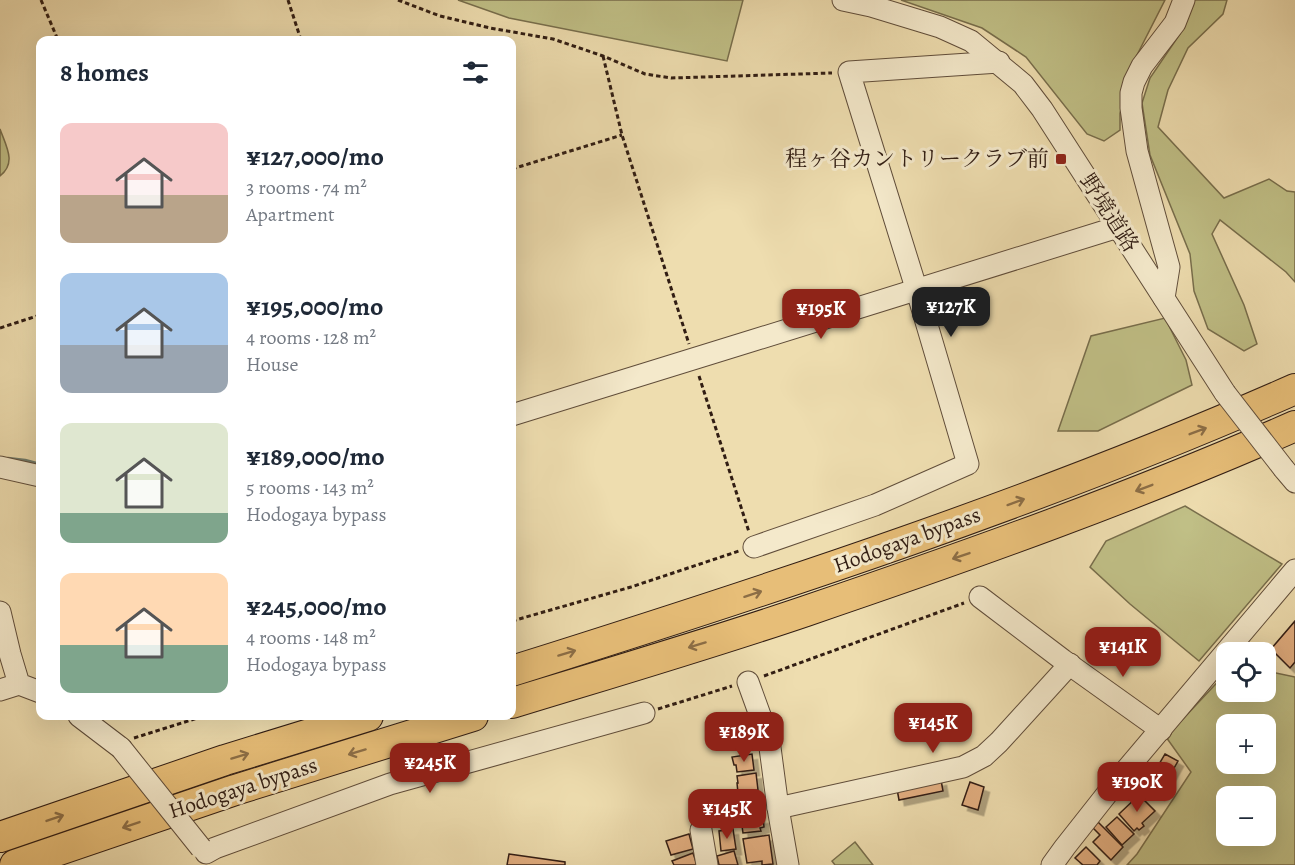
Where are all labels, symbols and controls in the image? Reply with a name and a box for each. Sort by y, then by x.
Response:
text: 8 homes [60,55,149,90]
icon: filters [459,56,492,89]
text: ¥127,000/mo [246,139,384,174]
place label: 程ヶ谷カントリークラブ前 [785,144,1049,174]
icon: home [108,147,180,219]
marker: 程ヶ谷カントリークラブ前 [1054,152,1068,166]
street label: 野境道路 [1072,168,1146,258]
text: 3 rooms · 74 m² [246,174,367,201]
text: Apartment [246,201,335,228]
pin: ¥127K [909,287,993,338]
text: ¥195,000/mo [246,289,383,324]
pin: ¥195K [779,289,863,340]
text: ¥127K [926,293,976,320]
text: ¥195K [796,295,846,322]
icon: home [108,297,180,369]
text: 4 rooms · 128 m² [246,324,376,351]
text: House [246,351,298,378]
one-way arrow [1189,425,1207,436]
text: ¥189,000/mo [246,439,385,474]
icon: home [108,447,180,519]
text: 5 rooms · 143 m² [246,474,374,501]
one-way arrow [1135,483,1154,494]
one-way arrow [1007,495,1025,506]
street label: Hodogaya bypass [829,499,985,581]
text: Hodogaya bypass [246,501,387,528]
one-way arrow [952,552,971,563]
one-way arrow [743,587,762,598]
text: ¥245,000/mo [246,589,387,624]
icon: home [108,597,180,669]
text: 4 rooms · 148 m² [246,624,376,651]
pin: ¥141K [1081,627,1165,678]
text: ¥141K [1099,633,1147,660]
one-way arrow [688,640,707,651]
map controls [1216,642,1276,846]
button: locate [1216,642,1276,702]
one-way arrow [557,647,576,658]
text: Hodogaya bypass [246,651,387,678]
pin: ¥145K [891,703,975,754]
text: ¥145K [908,709,958,736]
pin: ¥189K [702,712,786,763]
button: + [1216,714,1276,774]
text: ¥189K [719,718,769,745]
pin: ¥245K [388,743,472,794]
one-way arrow [348,747,367,758]
text: ¥245K [404,749,456,776]
street label: Hodogaya bypass [165,750,321,826]
one-way arrow [230,750,249,761]
pin: ¥190K [1095,762,1179,813]
text: ¥190K [1111,768,1163,795]
button: − [1216,786,1276,846]
pin: ¥145K [685,789,769,840]
text: ¥145K [702,795,752,822]
one-way arrow [45,811,64,822]
one-way arrow [122,820,141,831]

